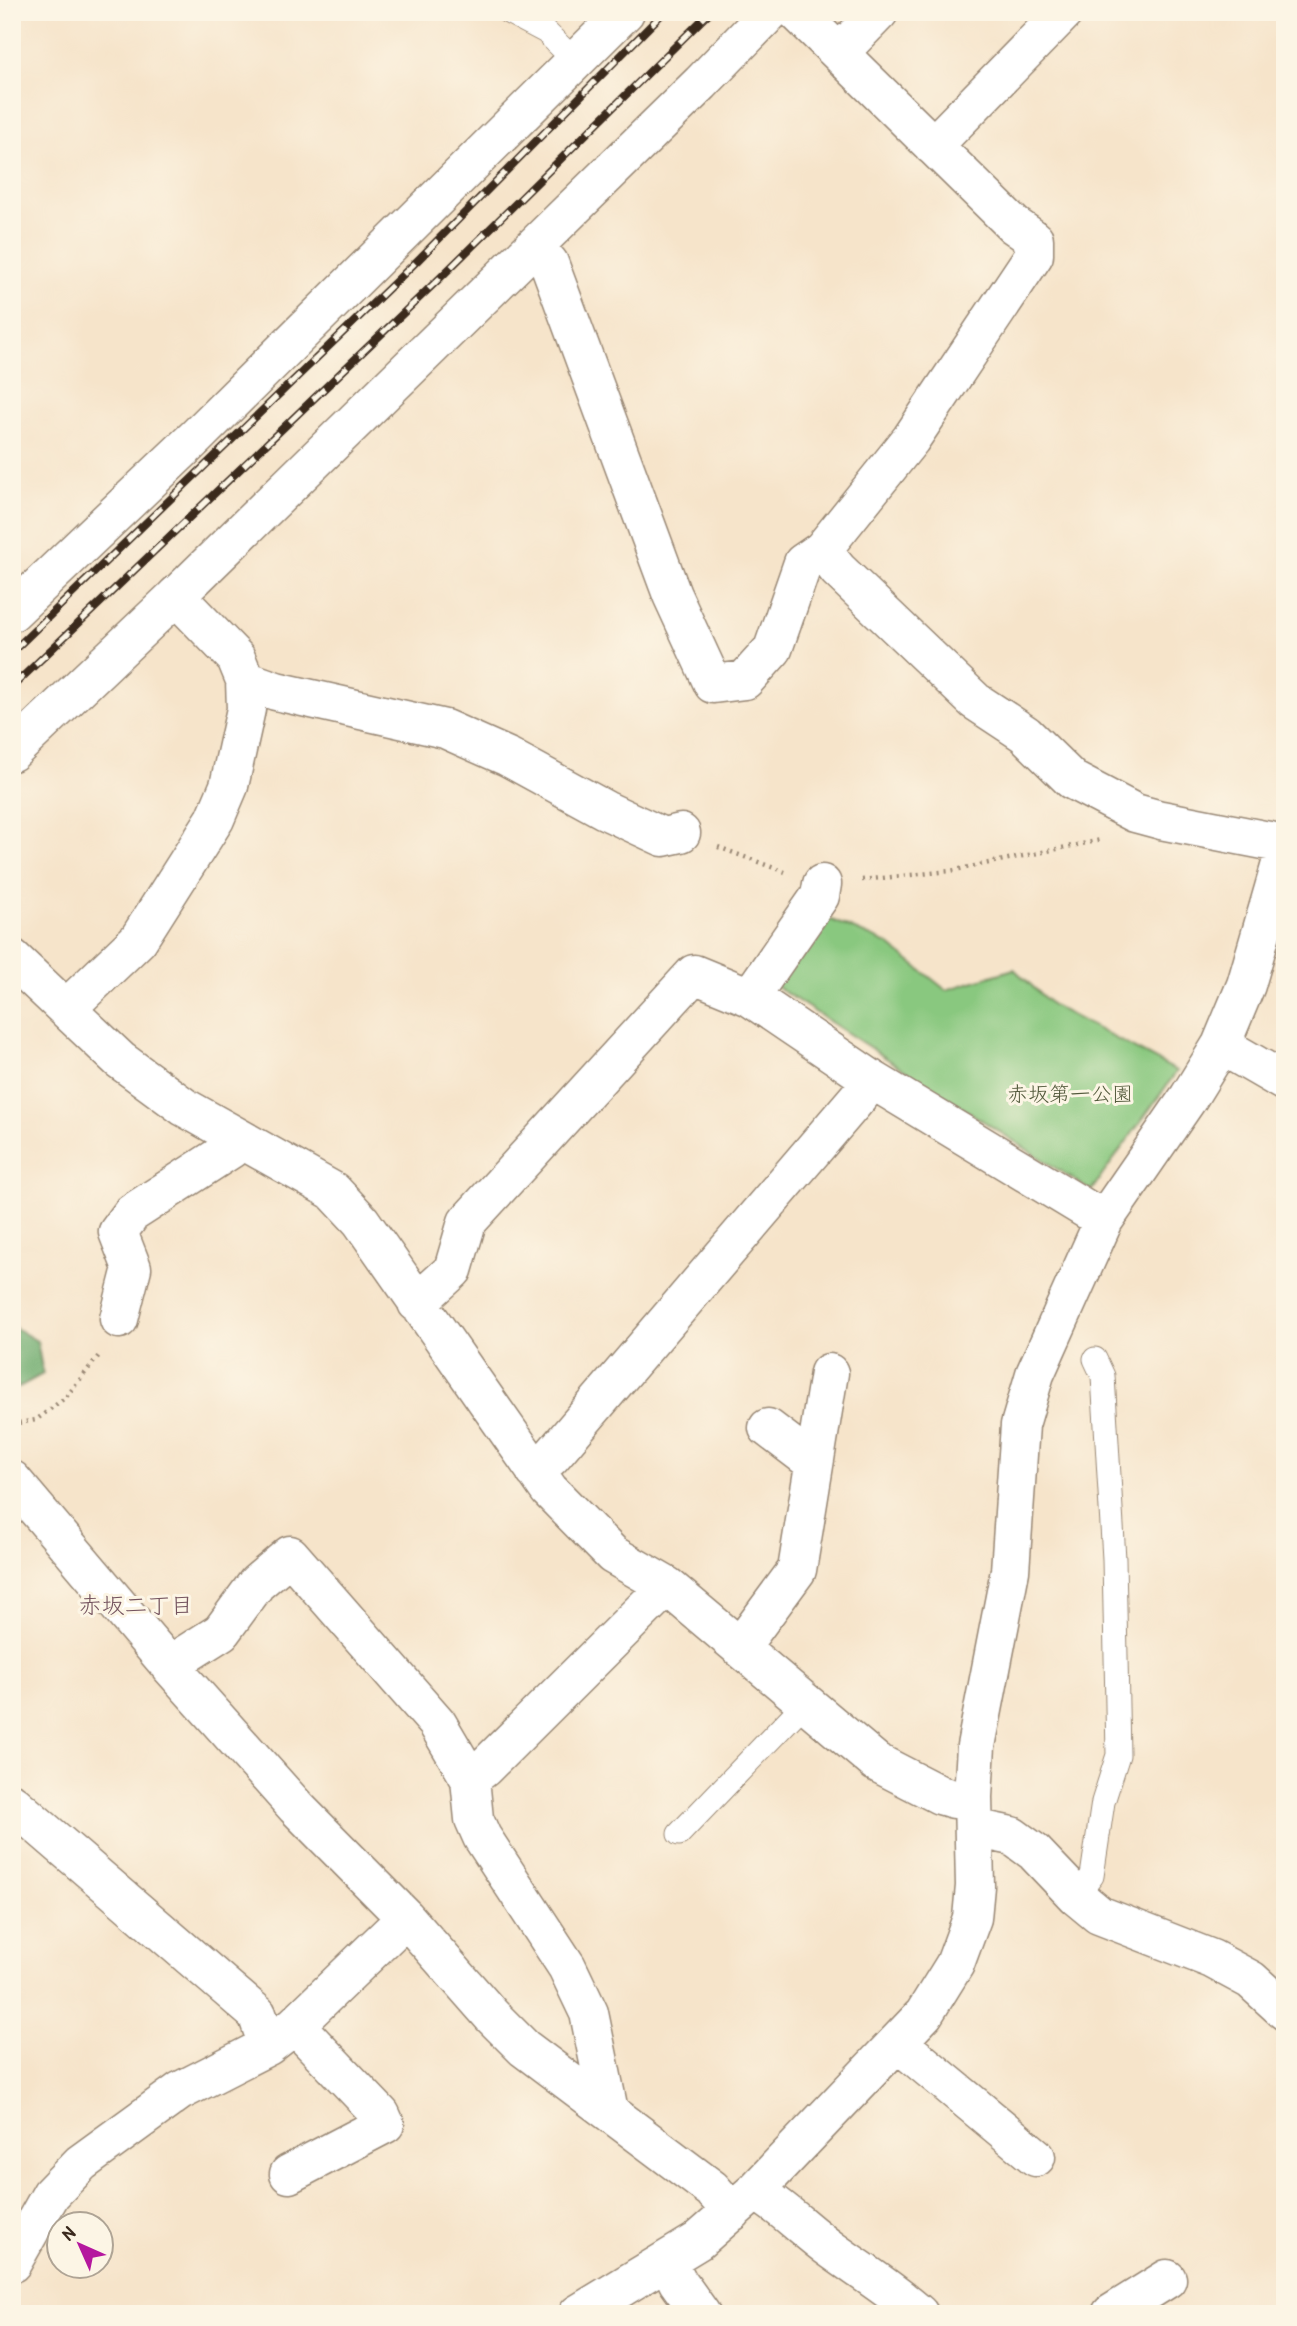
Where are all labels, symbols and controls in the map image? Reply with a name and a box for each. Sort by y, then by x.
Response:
park label: 赤坂第一公園 [1007,1079,1133,1108]
district label: 赤坂二丁目 [79,1589,194,1620]
north arrow [46,2210,116,2280]
text: N [55,2220,81,2246]

